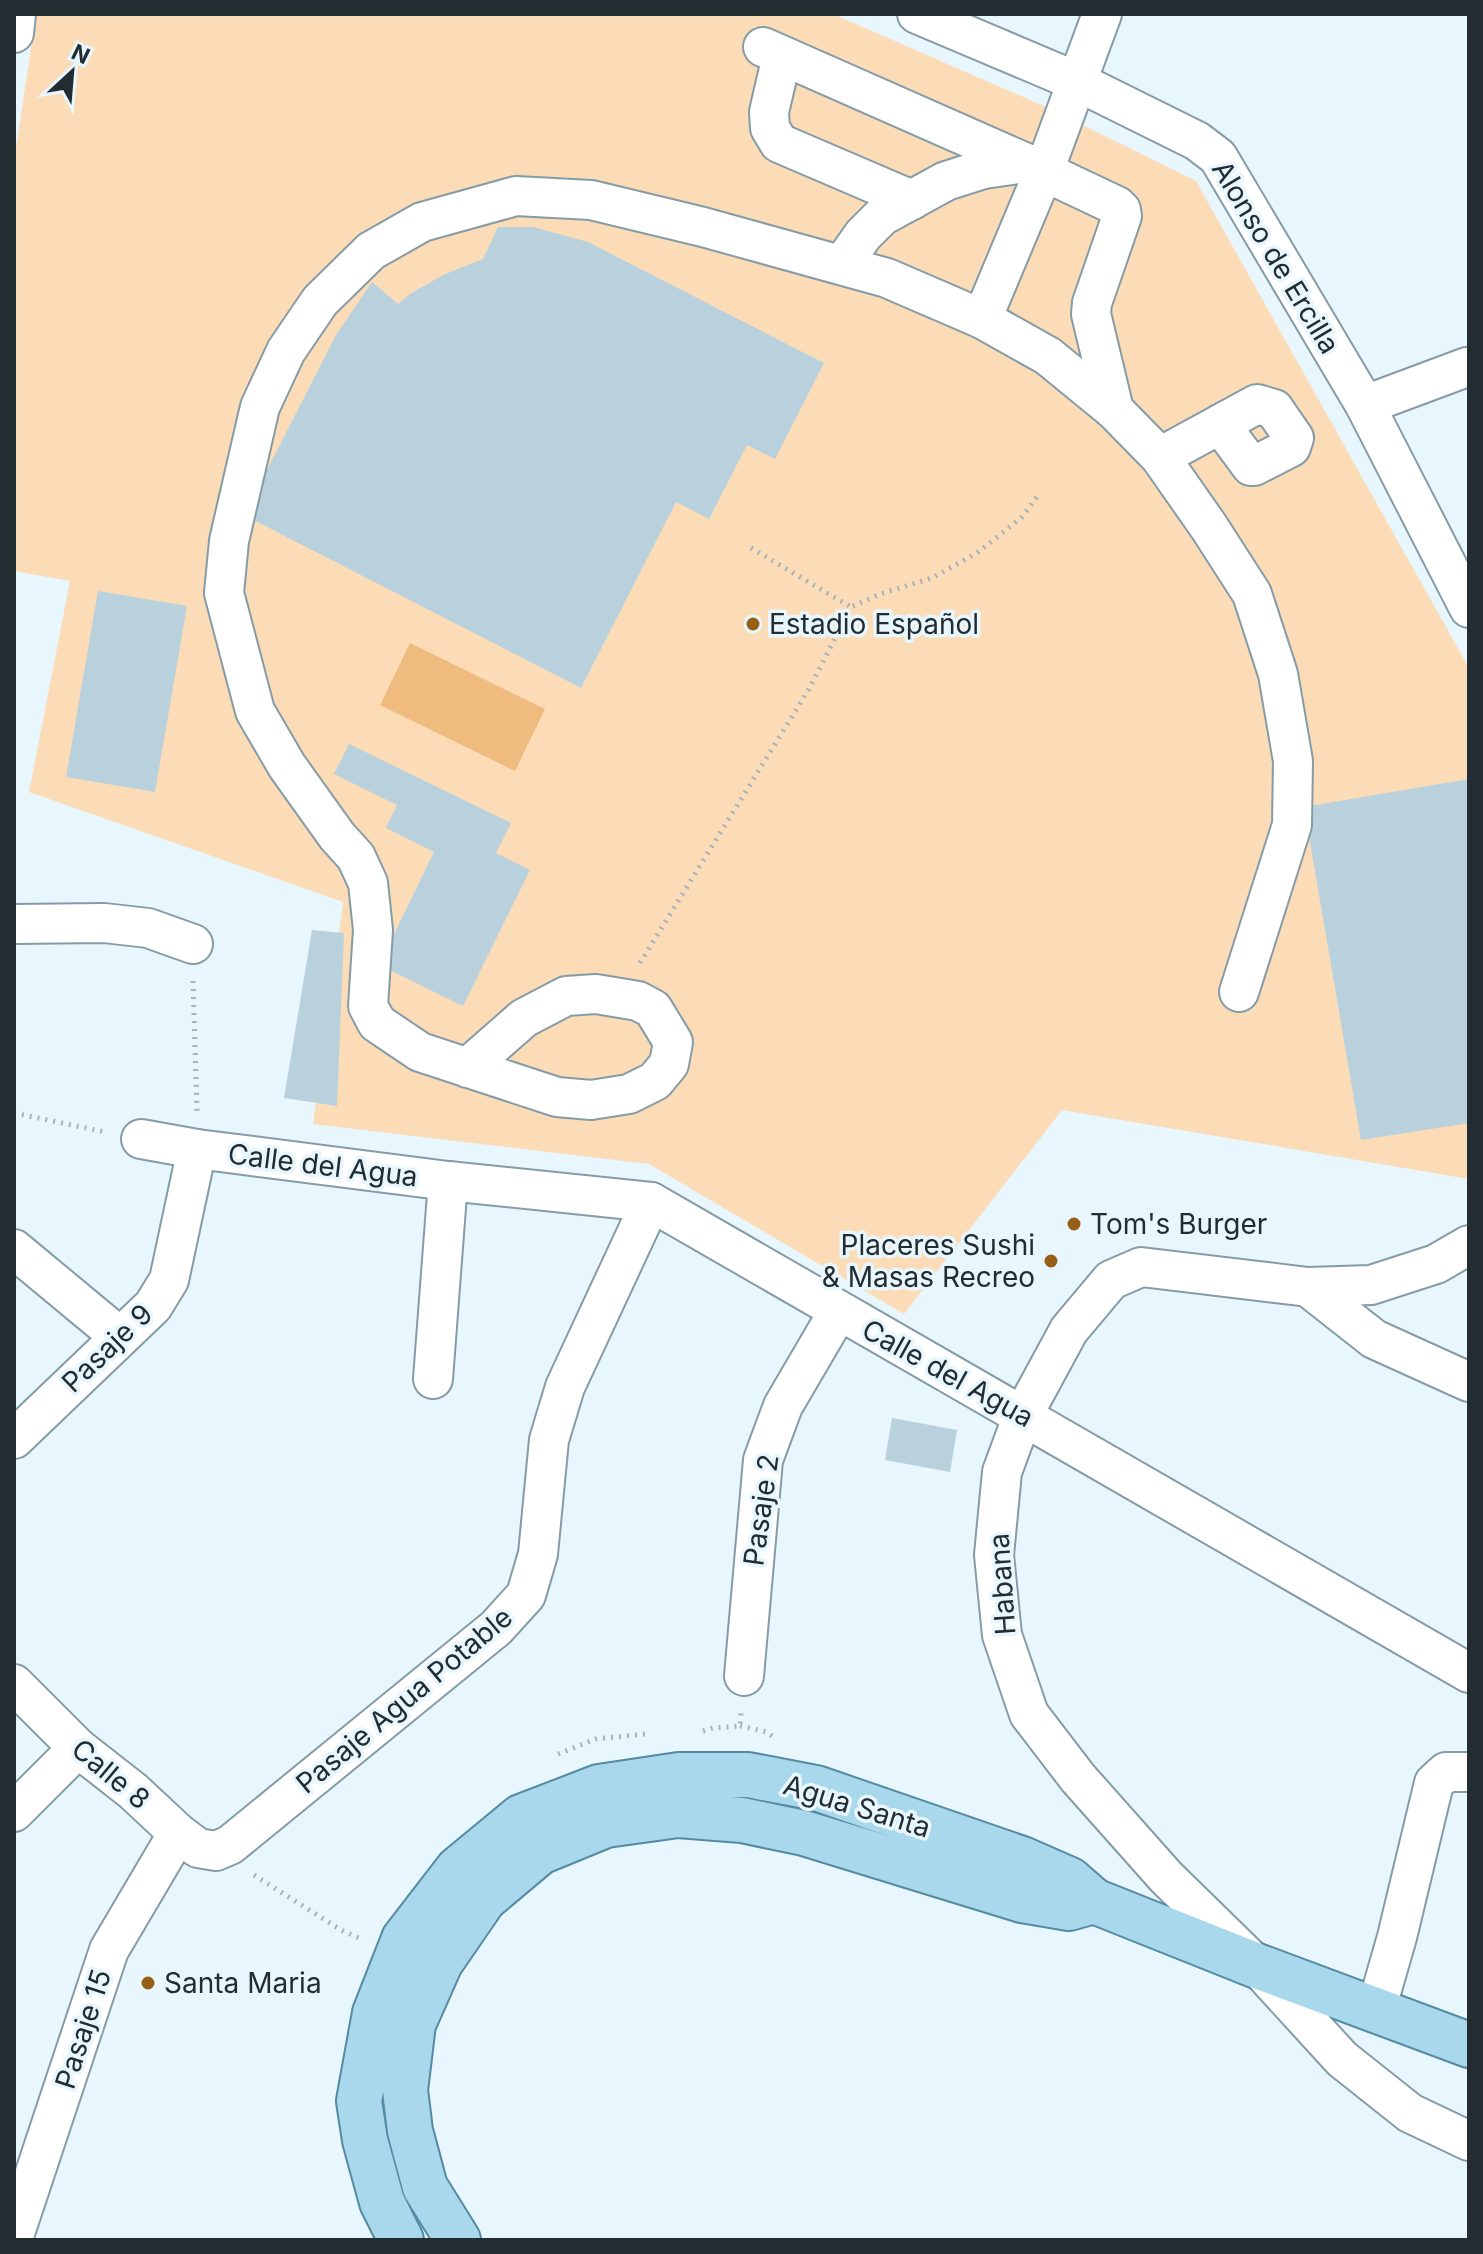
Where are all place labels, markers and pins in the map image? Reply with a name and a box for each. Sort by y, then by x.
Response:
place label: Estadio Español [769,607,979,641]
marker: Estadio Español [744,615,762,633]
place label: Tom's Burger [1090,1207,1267,1241]
marker: Tom's Burger [1065,1215,1083,1233]
place label: Placeres Sushi & Masas Recreo [822,1228,1035,1294]
marker: Placeres Sushi & Masas Recreo [1042,1252,1060,1270]
place label: Santa Maria [164,1966,322,2000]
marker: Santa Maria [139,1974,157,1992]

